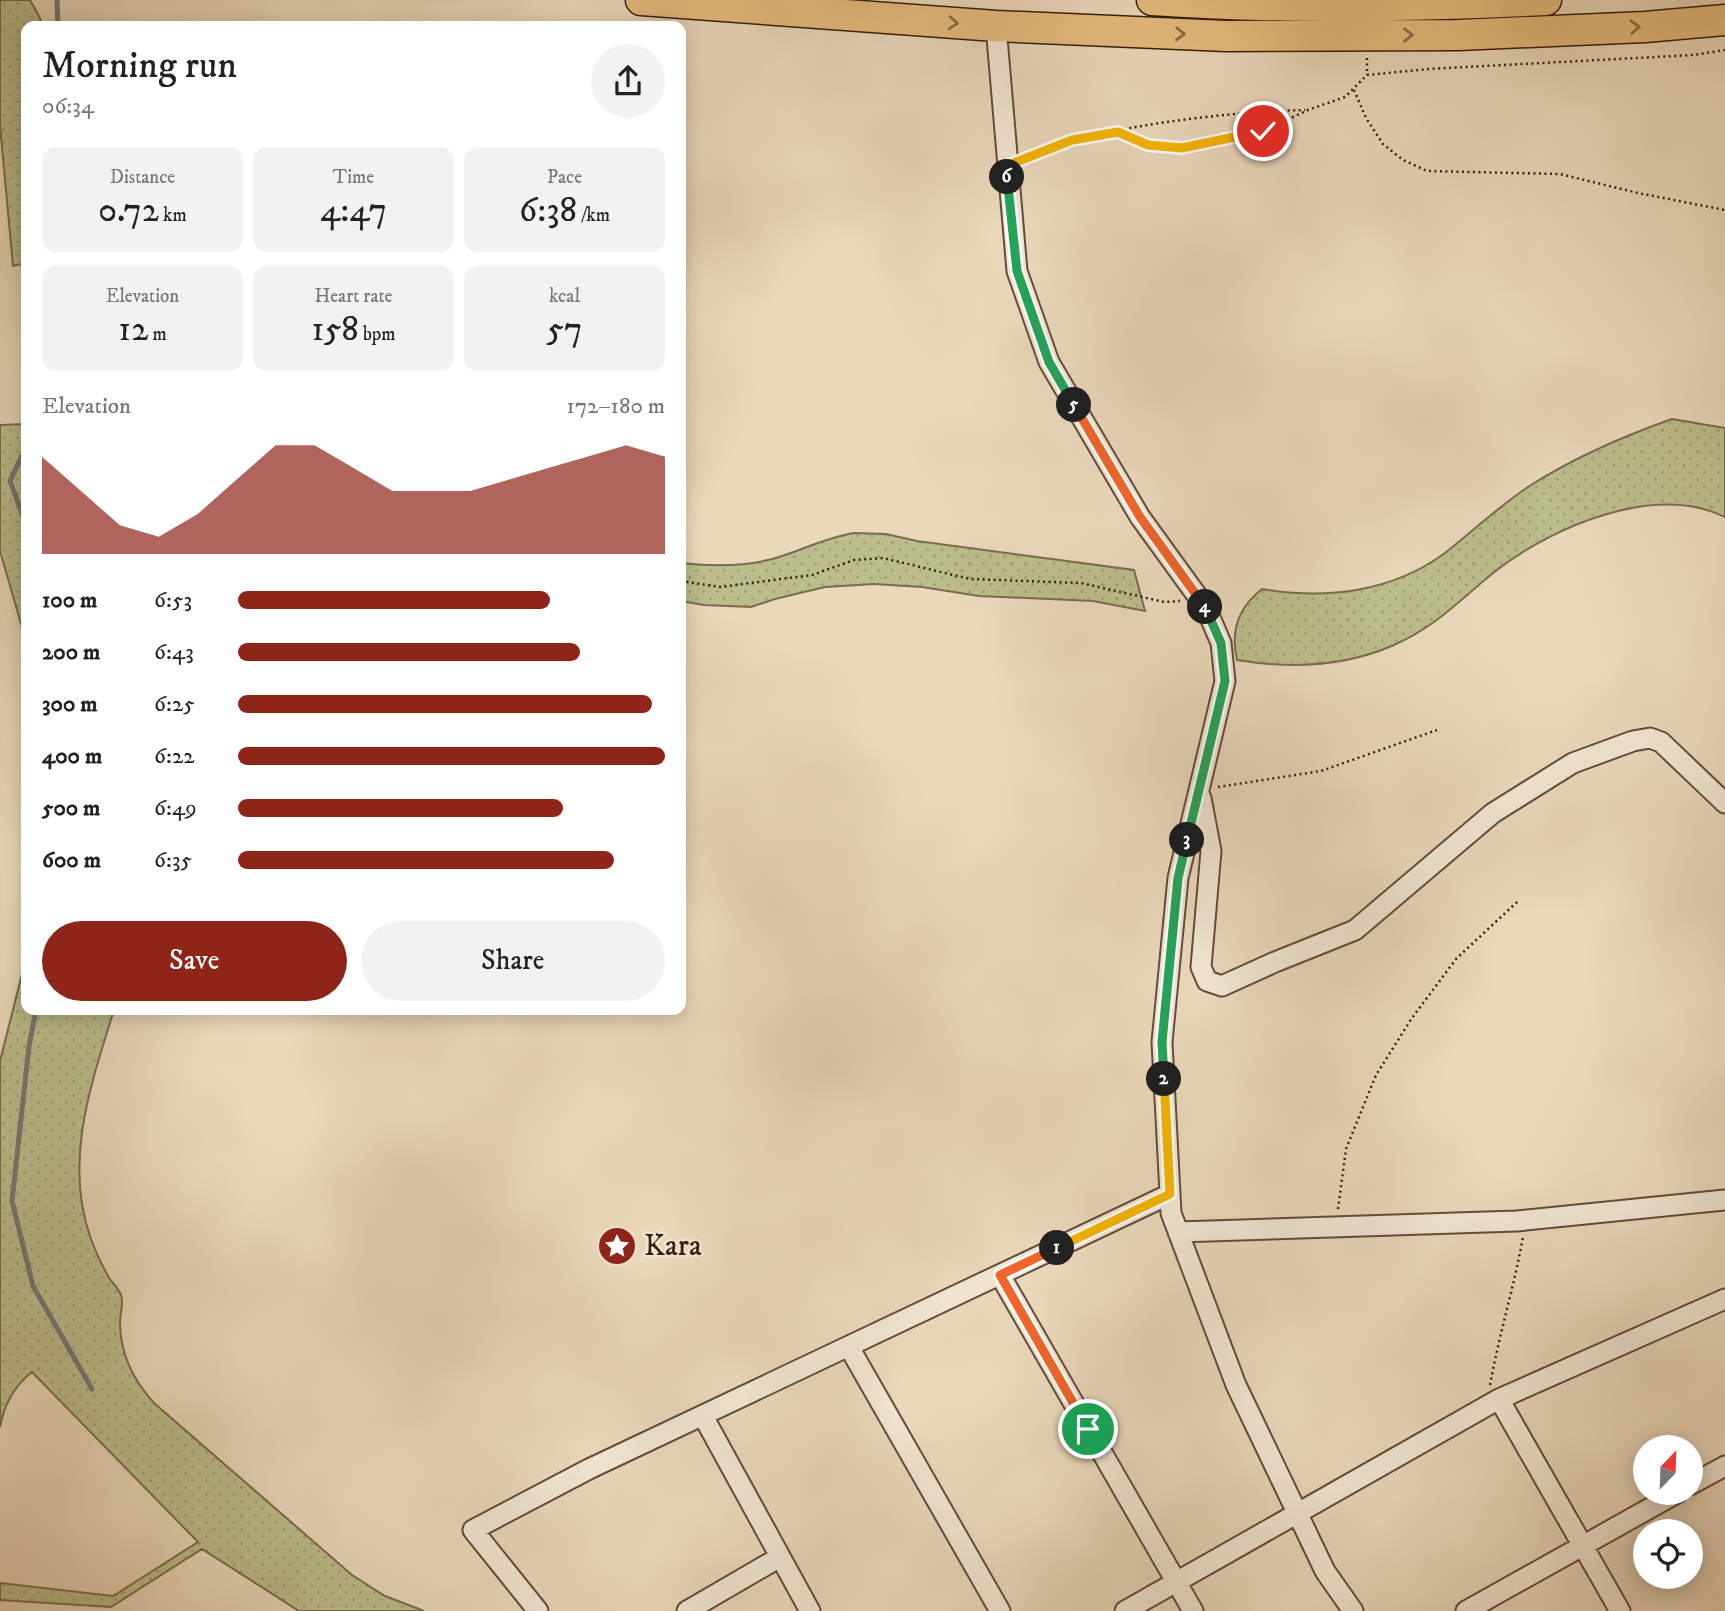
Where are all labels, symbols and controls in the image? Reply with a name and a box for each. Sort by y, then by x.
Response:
one-way arrow [948,15,959,30]
one-way arrow [1630,20,1641,35]
one-way arrow [1175,27,1186,42]
one-way arrow [1403,27,1414,43]
text: Morning run [42,42,237,90]
button: share [591,44,665,118]
text: 06:34 [42,92,94,121]
pin [1233,101,1293,161]
icon: check [1244,112,1282,150]
pin: 6 [990,160,1024,194]
text: 6 [1002,165,1011,188]
text: Distance [110,166,175,189]
text: Time [333,166,374,189]
text: Pace [547,166,582,189]
text: 0.72 [98,189,159,233]
text: 4:47 [320,189,387,233]
text: 6:38 [519,189,577,233]
text: km [159,204,187,227]
text: /km [577,204,610,227]
text: Elevation [106,285,179,308]
text: Heart rate [315,285,392,308]
text: kcal [549,285,580,308]
text: 12 [118,308,148,352]
text: 158 [311,308,359,352]
text: 57 [547,308,582,352]
text: m [148,323,167,346]
text: bpm [359,323,396,346]
pin: 5 [1056,388,1092,422]
text: Elevation [42,392,131,421]
text: 172–180 m [566,392,665,421]
text: 5 [1069,393,1078,416]
text: 100 m [42,586,97,615]
text: 6:53 [154,586,192,615]
pin: 4 [1188,590,1222,624]
text: 4 [1199,595,1210,618]
text: 200 m [42,638,100,667]
text: 6:43 [154,638,194,667]
text: 300 m [42,690,98,719]
text: 6:25 [154,690,195,719]
text: 400 m [42,742,102,771]
text: 6:22 [154,742,195,771]
text: 500 m [42,794,100,823]
text: 6:49 [154,794,197,823]
pin: 3 [1170,822,1204,858]
text: 3 [1183,828,1190,851]
text: 600 m [42,846,101,875]
text: 6:35 [154,846,192,875]
button: Save [42,921,347,1001]
button: Share [361,921,665,1001]
pin: 2 [1146,1062,1182,1096]
text: 2 [1159,1067,1168,1090]
place icon: Kara [596,1225,638,1267]
place label: Kara [644,1228,702,1265]
pin: 1 [1040,1230,1074,1266]
text: 1 [1053,1236,1060,1259]
pin [1058,1399,1118,1459]
icon: arrive [1069,1410,1107,1448]
north arrow [1633,1435,1703,1505]
map controls [1633,1435,1703,1589]
button: locate [1633,1519,1703,1589]

